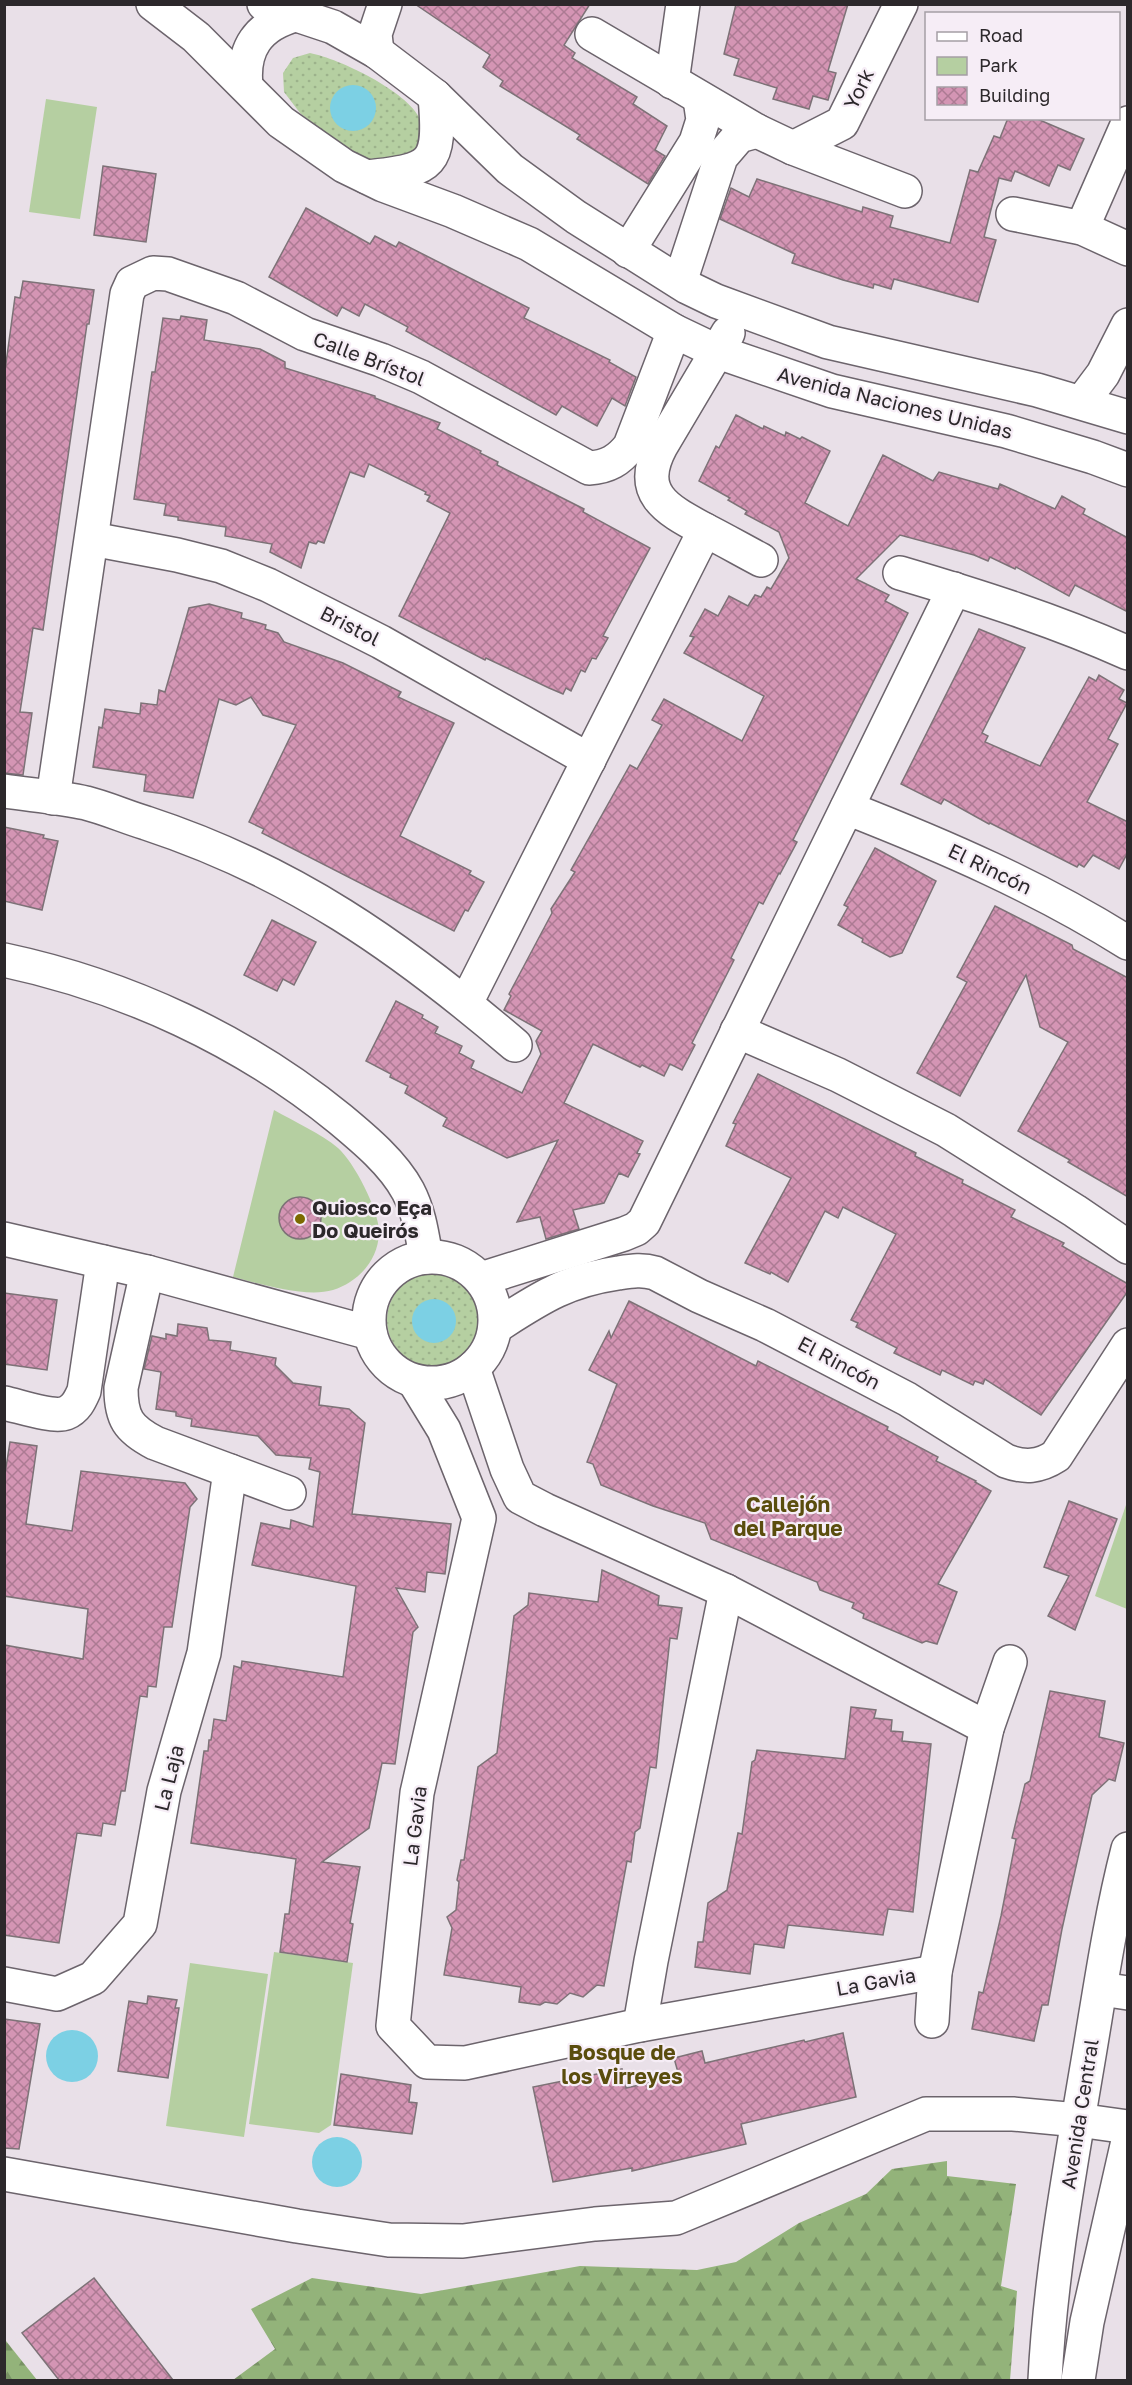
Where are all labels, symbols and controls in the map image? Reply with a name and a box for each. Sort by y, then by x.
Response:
legend [925,12,1120,120]
text: Road [979,24,1023,46]
text: Park [979,54,1018,76]
street label: York [838,64,878,113]
text: Building [979,84,1050,106]
street label: Calle Brístol [310,326,429,390]
street label: Avenida Naciones Unidas [775,361,1015,443]
street label: Bristol [317,600,384,650]
street label: El Rincón [945,838,1036,899]
place label: Quiosco Eça Do Queirós [312,1195,432,1242]
marker: Quiosco Eça Do Queirós [293,1212,307,1226]
street label: El Rincón [794,1330,885,1394]
district label: Callejón del Parque [733,1491,843,1541]
street label: La Laja [148,1742,188,1813]
street label: La Gavia [397,1784,431,1867]
street label: La Gavia [834,1962,918,2000]
street label: Avenida Central [1055,2037,1103,2191]
district label: Bosque de los Virreyes [561,2039,683,2089]

